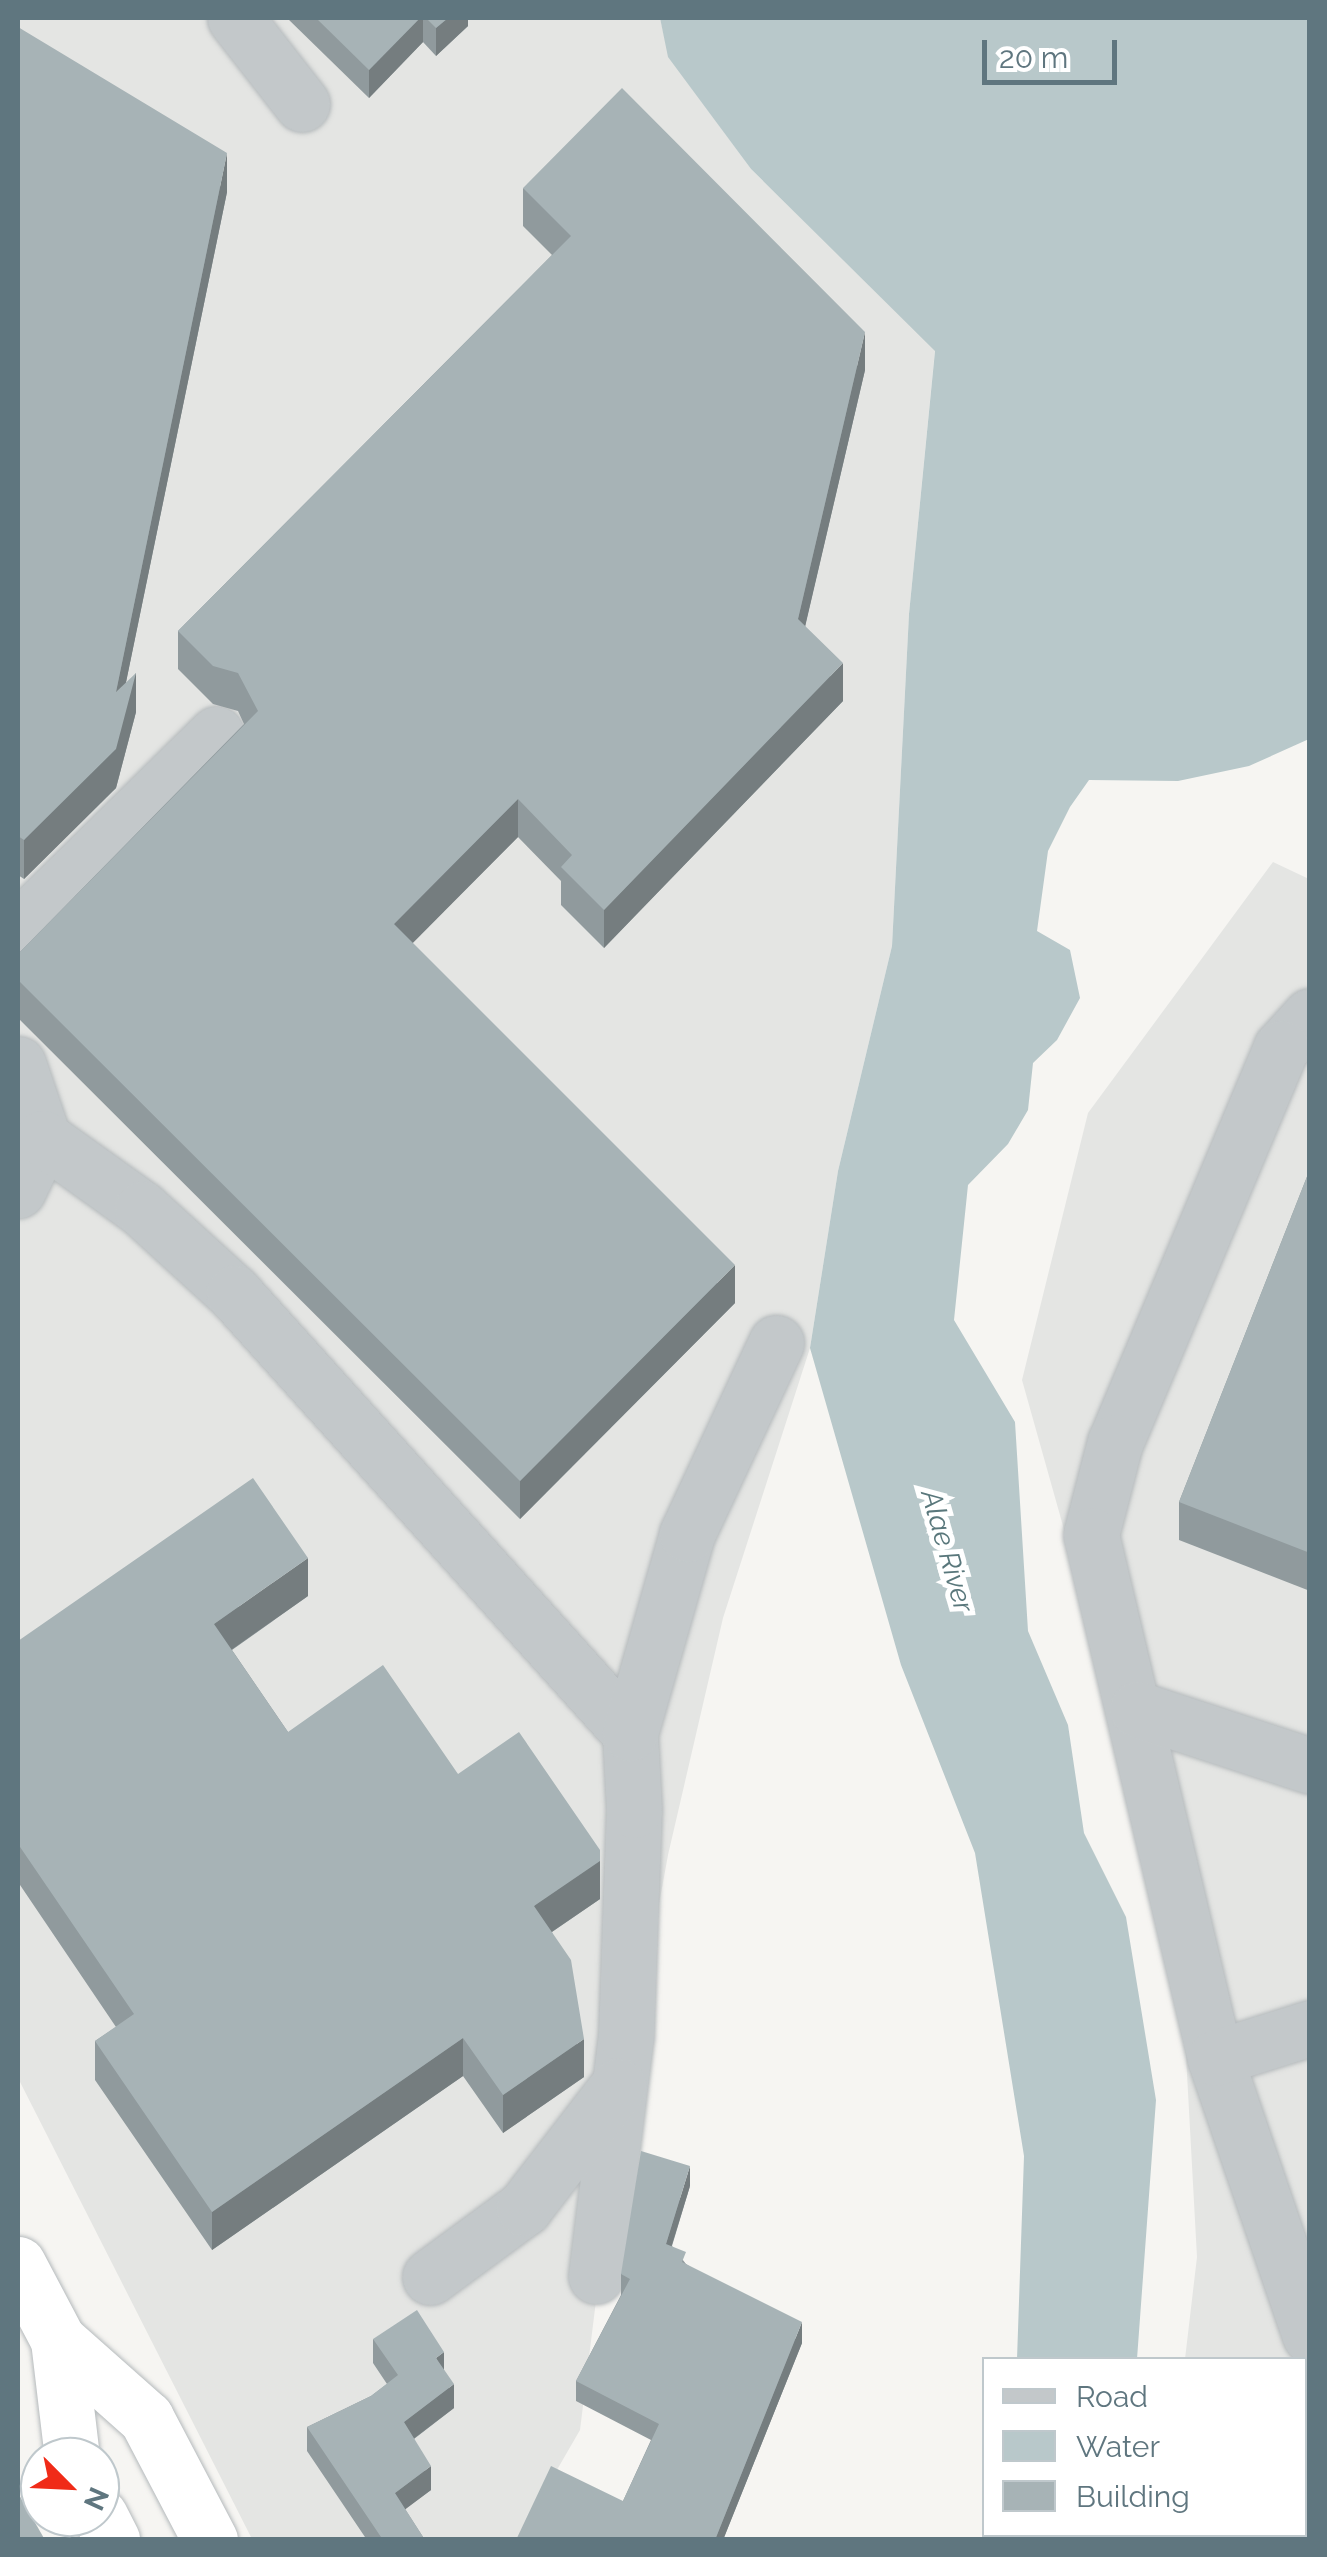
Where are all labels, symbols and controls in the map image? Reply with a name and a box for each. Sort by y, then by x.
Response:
scale bar [987,20,1122,82]
text: 20 m [999,40,1068,75]
water label: Alae River [914,1486,980,1616]
legend [982,2357,1307,2537]
text: Road [1076,2379,1148,2414]
text: Water [1076,2429,1160,2464]
north arrow [20,2437,120,2537]
text: Building [1076,2479,1190,2514]
text: N [77,2482,115,2515]

